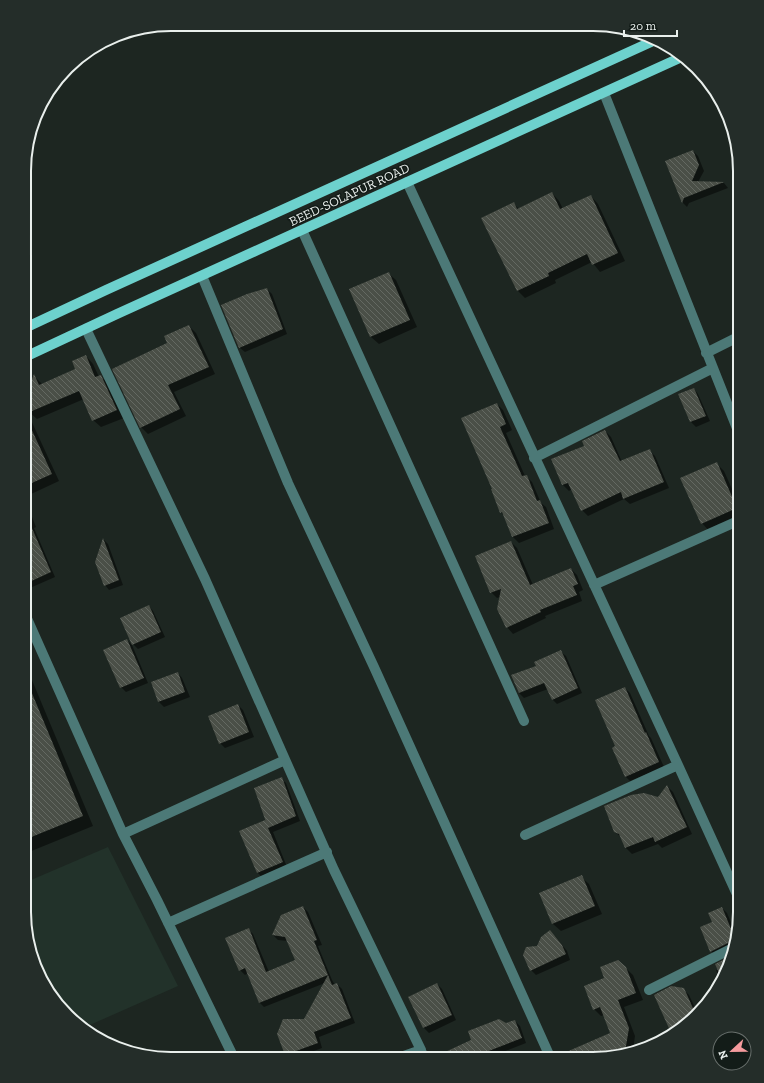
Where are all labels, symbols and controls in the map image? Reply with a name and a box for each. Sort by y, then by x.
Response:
scale bar [624,12,677,38]
text: 20 m [630,19,657,33]
street label: BEED-SOLAPUR ROAD [287,160,412,229]
north arrow [712,1031,752,1071]
text: N [715,1048,731,1061]

